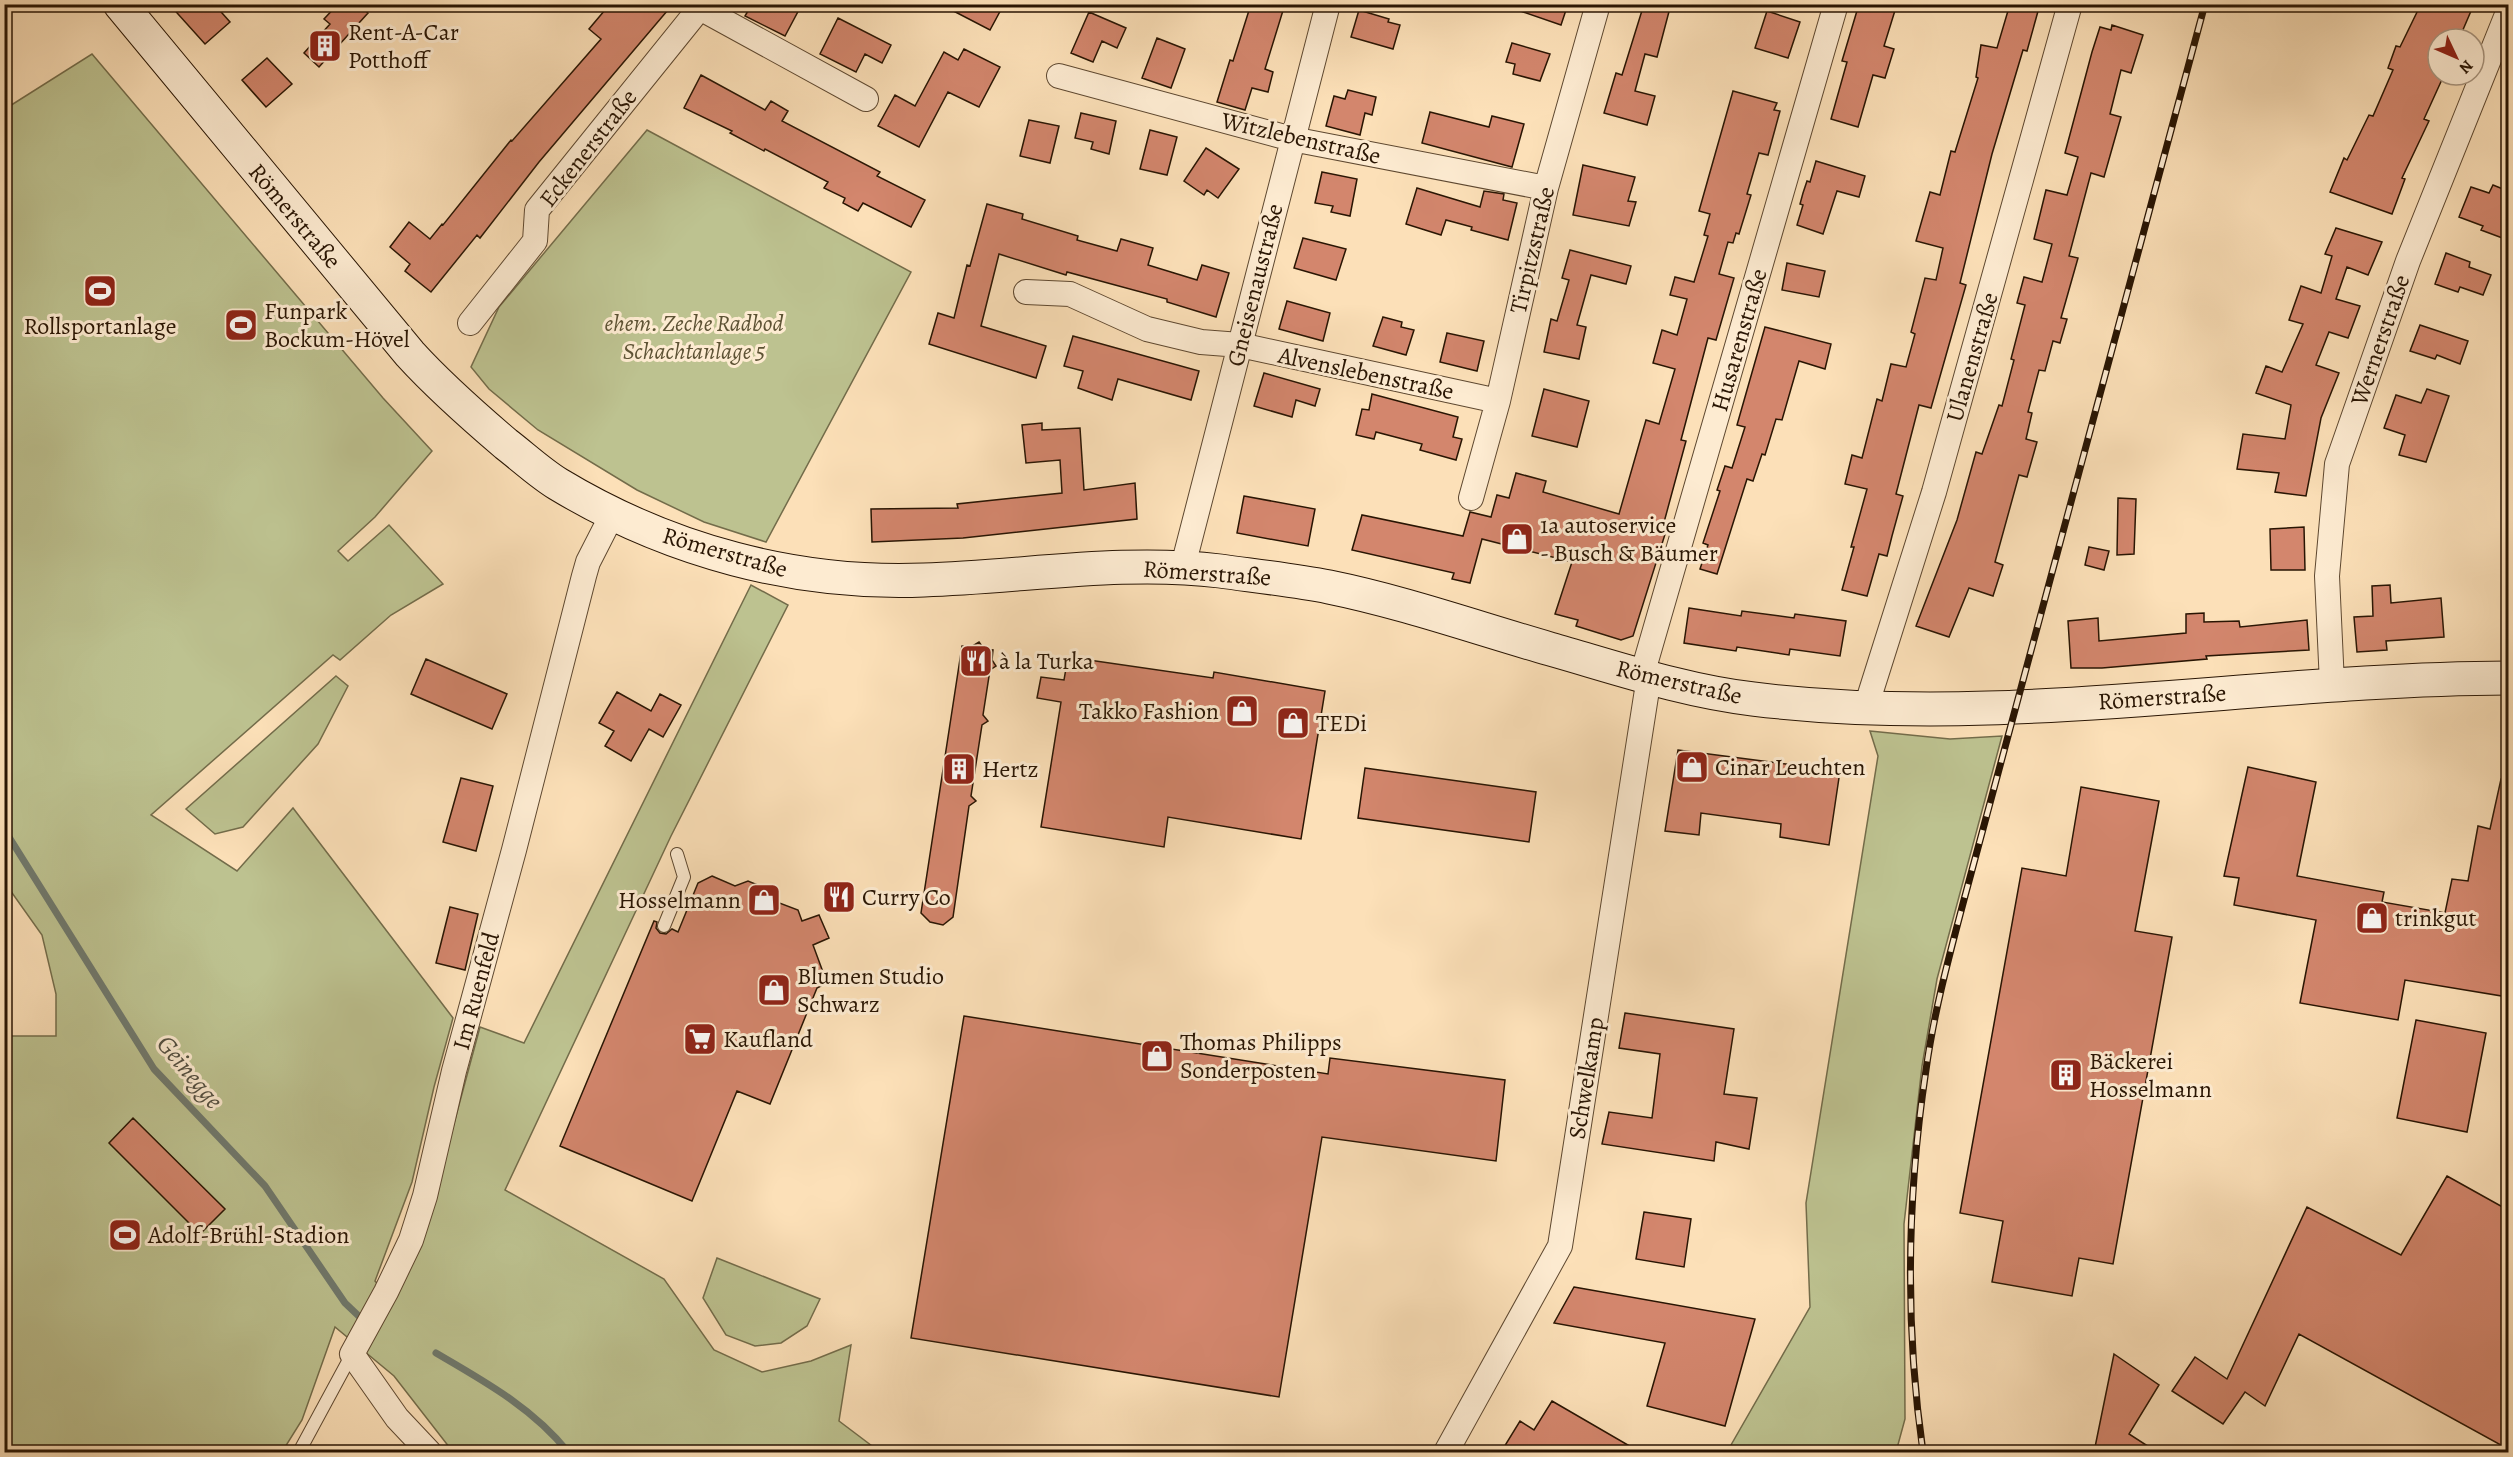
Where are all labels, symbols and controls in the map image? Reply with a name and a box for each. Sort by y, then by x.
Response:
place label: Rent-A-Car Potthoff [348,16,459,76]
north arrow [2426,27,2486,87]
building icon: Rent-A-Car Potthoff [307,28,343,64]
text: N [2454,55,2478,79]
street label: Eckenerstraße [532,82,644,214]
street label: Witzlebenstraße [1217,104,1384,172]
street label: Römerstraße [241,157,349,275]
street label: Tirpitzstraße [1502,183,1562,317]
street label: Gneisenaustraße [1219,200,1291,370]
street label: Husarenstraße [1703,265,1775,415]
street label: Wernerstraße [2342,270,2417,411]
sports icon: Rollsportanlage [82,273,118,309]
street label: Ulanenstraße [1938,289,2006,425]
place label: Funpark Bockum-Hövel [264,295,410,355]
sports icon: Funpark Bockum-Hövel [223,307,259,343]
park label: ehem. Zeche Radbod Schachtanlage 5 [604,307,784,367]
place label: Rollsportanlage [23,310,177,342]
street label: Alvenslebenstraße [1274,339,1457,407]
place label: 1a autoservice - Busch & Bäumer [1540,509,1718,569]
street label: Römerstraße [659,519,791,585]
shop icon: 1a autoservice - Busch & Bäumer [1499,521,1535,557]
street label: Römerstraße [1142,553,1272,593]
restaurant icon: à la Turka [958,643,994,679]
place label: à la Turka [999,645,1095,677]
street label: Römerstraße [1613,652,1745,712]
street label: Römerstraße [2097,677,2227,717]
shop icon: Takko Fashion [1224,693,1260,729]
place label: Takko Fashion [1079,695,1219,727]
shop icon: TEDi [1275,705,1311,741]
place label: TEDi [1316,707,1367,739]
shop icon: Cinar Leuchten [1674,749,1710,785]
building icon: Hertz [941,751,977,787]
place label: Cinar Leuchten [1715,751,1865,783]
place label: Hertz [982,753,1039,785]
restaurant icon: Curry Co [821,879,857,915]
place label: Curry Co [862,881,951,913]
shop icon: Hosselmann [746,882,782,918]
place label: Hosselmann [618,884,741,916]
shop icon: trinkgut [2354,900,2390,936]
place label: trinkgut [2395,902,2476,934]
street label: Im Ruenfeld [445,928,507,1054]
place label: Blumen Studio Schwarz [797,960,944,1020]
shop icon: Blumen Studio Schwarz [756,972,792,1008]
street label: Schwelkamp [1561,1015,1611,1141]
supermarket icon: Kaufland [682,1021,718,1057]
place label: Kaufland [723,1023,813,1055]
place label: Thomas Philipps Sonderposten [1180,1026,1342,1086]
water label: Geinegge [149,1028,231,1116]
shop icon: Thomas Philipps Sonderposten [1139,1038,1175,1074]
place label: Bäckerei Hosselmann [2089,1045,2212,1105]
building icon: Bäckerei Hosselmann [2048,1057,2084,1093]
sports icon: Adolf-Brühl-Stadion [107,1217,143,1253]
place label: Adolf-Brühl-Stadion [147,1219,349,1251]

